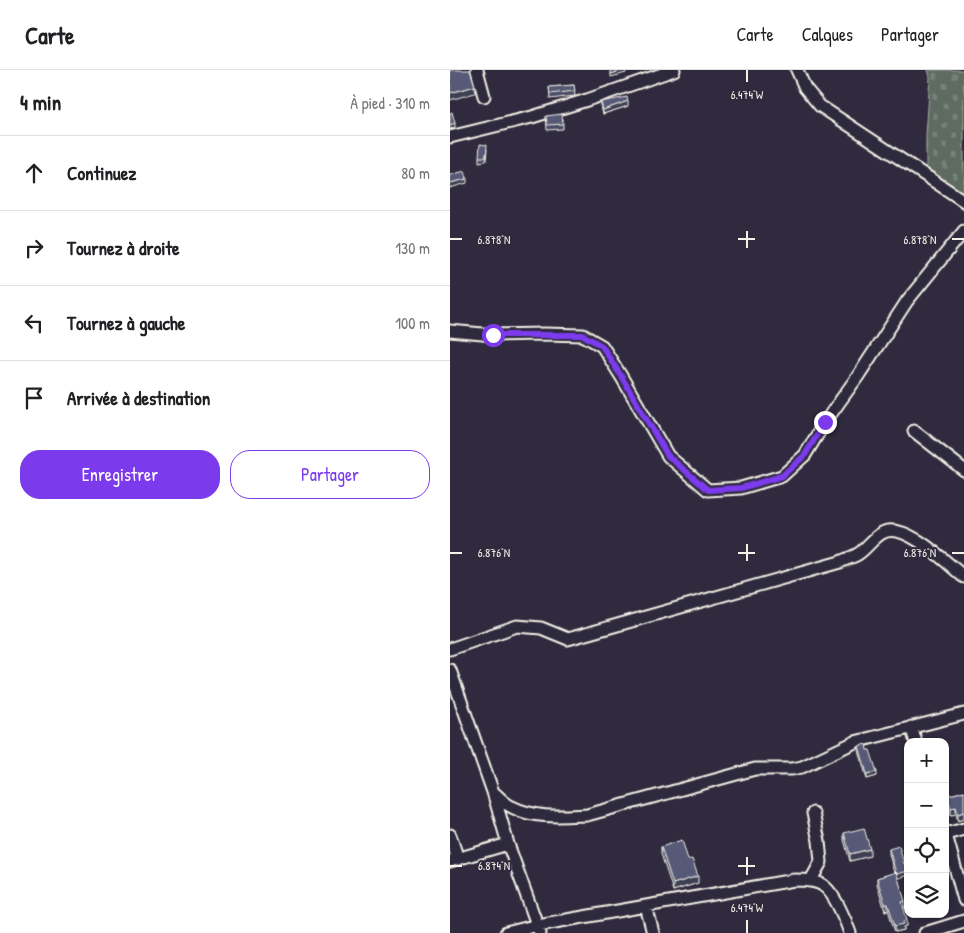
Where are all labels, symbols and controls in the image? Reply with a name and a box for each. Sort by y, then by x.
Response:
text: Carte [25,19,75,51]
text: Carte [736,22,774,47]
text: Calques [802,22,853,47]
text: Partager [881,22,939,47]
text: 6.474°W [731,86,764,103]
text: 4 min [20,88,61,117]
text: À pied · 310 m [350,92,430,114]
icon: ahead [20,159,48,187]
text: Continuez [67,160,136,186]
text: 80 m [401,162,430,184]
text: 6.878°N [478,231,510,248]
text: 6.878°N [904,231,936,248]
icon: right [20,234,48,262]
text: Tournez à droite [67,235,180,261]
text: 130 m [395,237,430,259]
icon: left [20,309,48,337]
text: Tournez à gauche [67,310,185,336]
text: 100 m [395,312,430,334]
route start [482,324,505,347]
icon: arrive [20,384,48,412]
text: Arrivée à destination [67,385,210,411]
route end [814,411,837,434]
button: Enregistrer [20,450,220,499]
button: Partager [230,450,430,499]
text: 6.876°N [478,544,510,561]
text: 6.876°N [904,544,936,561]
map controls [904,738,949,918]
button: + [904,738,949,783]
button: − [904,783,949,828]
button: locate [904,828,949,873]
text: 6.874°N [478,857,510,874]
button: layers [904,873,949,918]
text: 6.474°W [731,899,764,916]

